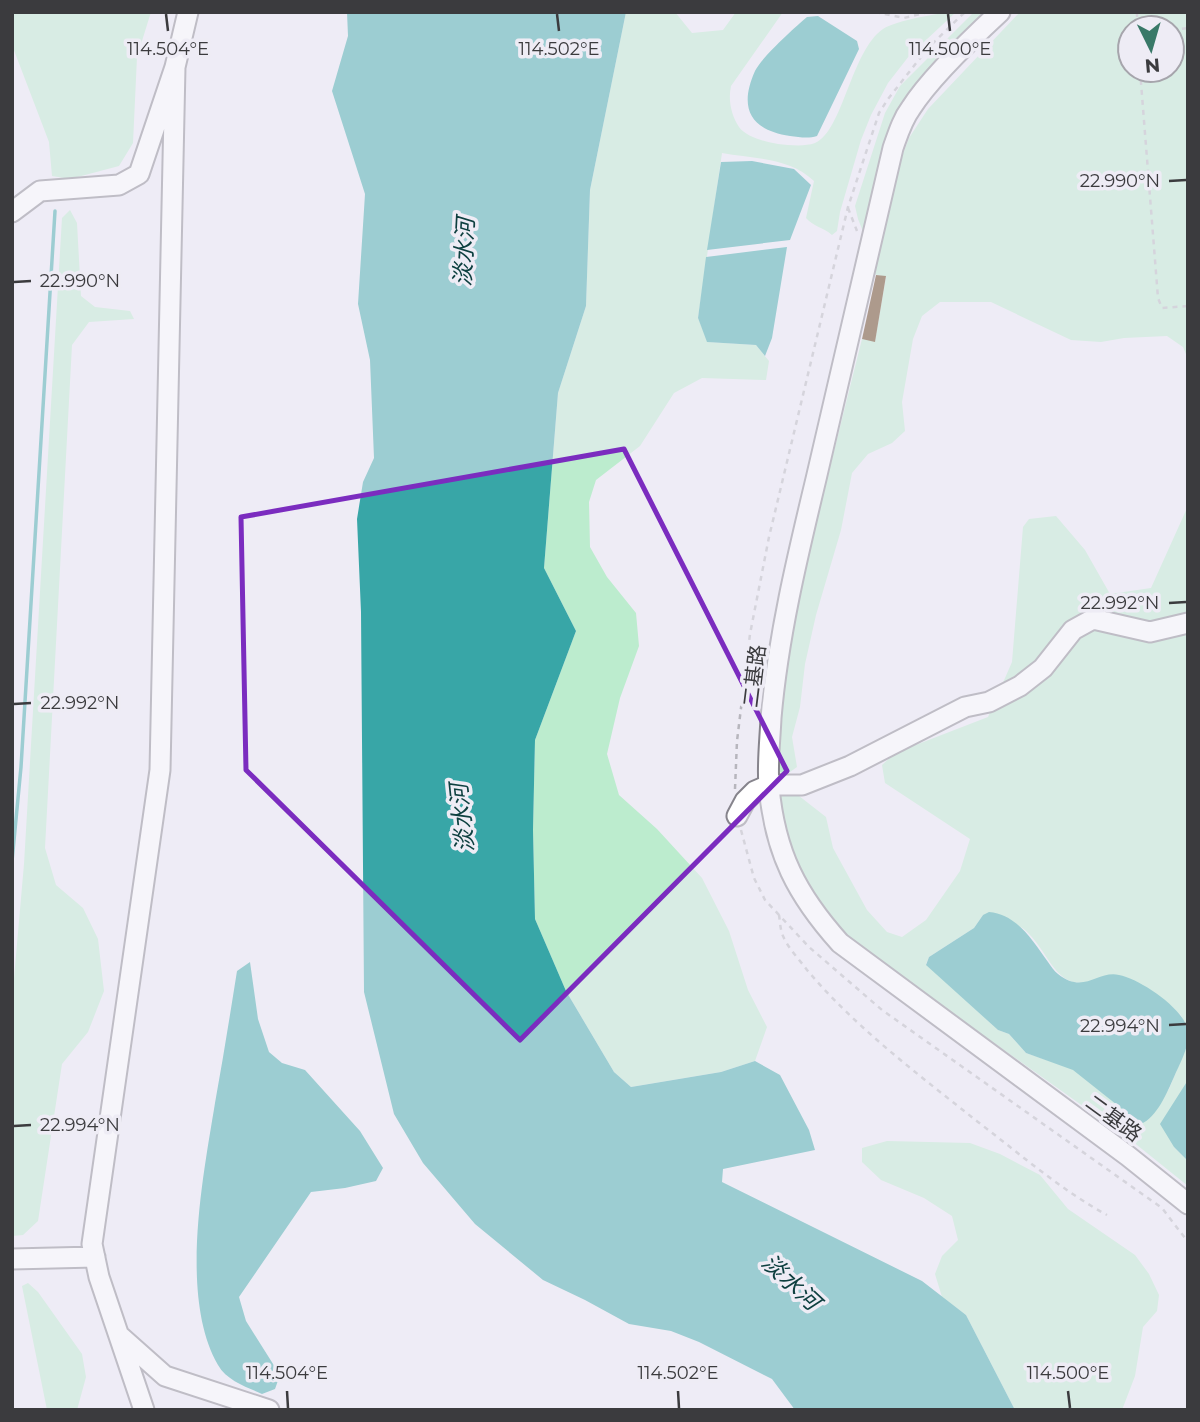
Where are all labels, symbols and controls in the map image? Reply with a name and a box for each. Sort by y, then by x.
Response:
north arrow [1116,14,1186,84]
text: 114.504°E [127,38,209,60]
text: 114.502°E [519,38,599,60]
text: 114.500°E [909,38,991,60]
text: N [1144,53,1161,78]
text: 22.990°N [1080,170,1160,192]
water label: 淡水河 [448,213,480,287]
text: 22.990°N [40,270,120,292]
text: 22.992°N [1081,592,1159,614]
street label: 二基路 [738,643,770,709]
text: 22.992°N [41,692,119,714]
water label: 淡水河 [444,778,480,854]
text: 22.994°N [1080,1015,1160,1037]
street label: 二基路 [1081,1089,1147,1147]
text: 22.994°N [40,1114,120,1136]
water label: 淡水河 [756,1248,829,1318]
text: 114.504°E [246,1362,328,1384]
text: 114.502°E [638,1362,718,1384]
text: 114.500°E [1027,1362,1109,1384]

